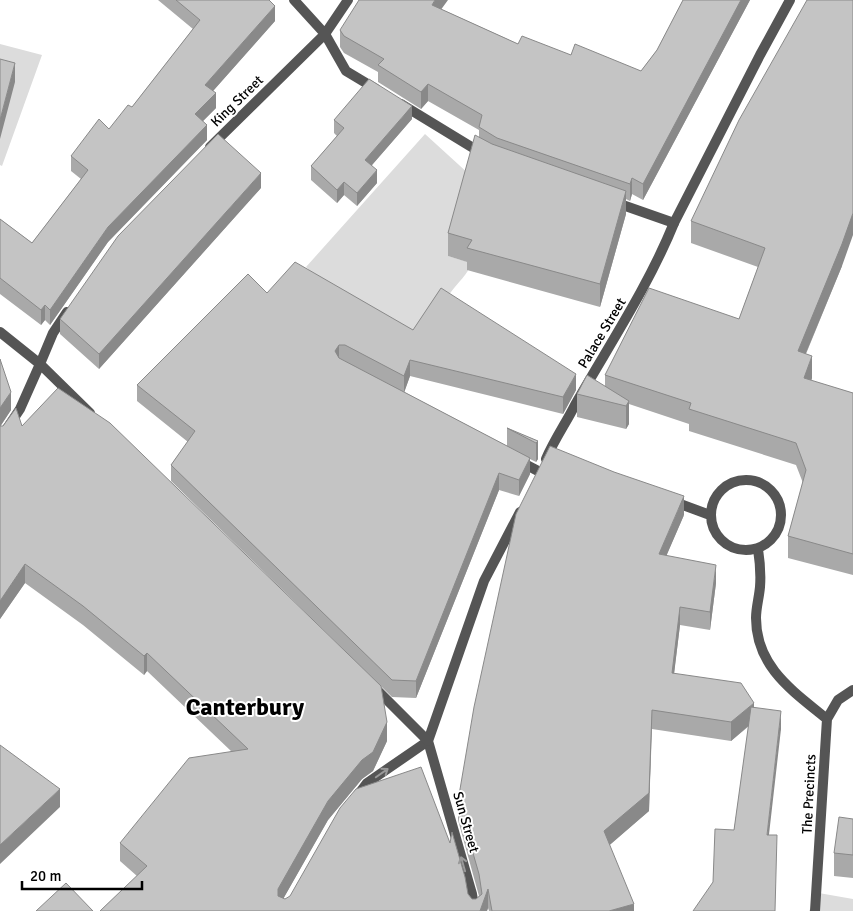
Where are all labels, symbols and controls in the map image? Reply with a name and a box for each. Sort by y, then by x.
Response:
street label: King Street [207,72,267,130]
street label: Palace Street [574,295,630,371]
district label: Canterbury [186,692,304,722]
street label: The Precincts [798,754,820,834]
one-way arrow [375,768,389,778]
street label: Sun Street [449,790,483,855]
one-way arrow [458,856,468,872]
scale bar [22,858,142,890]
text: 20 m [30,867,61,885]

